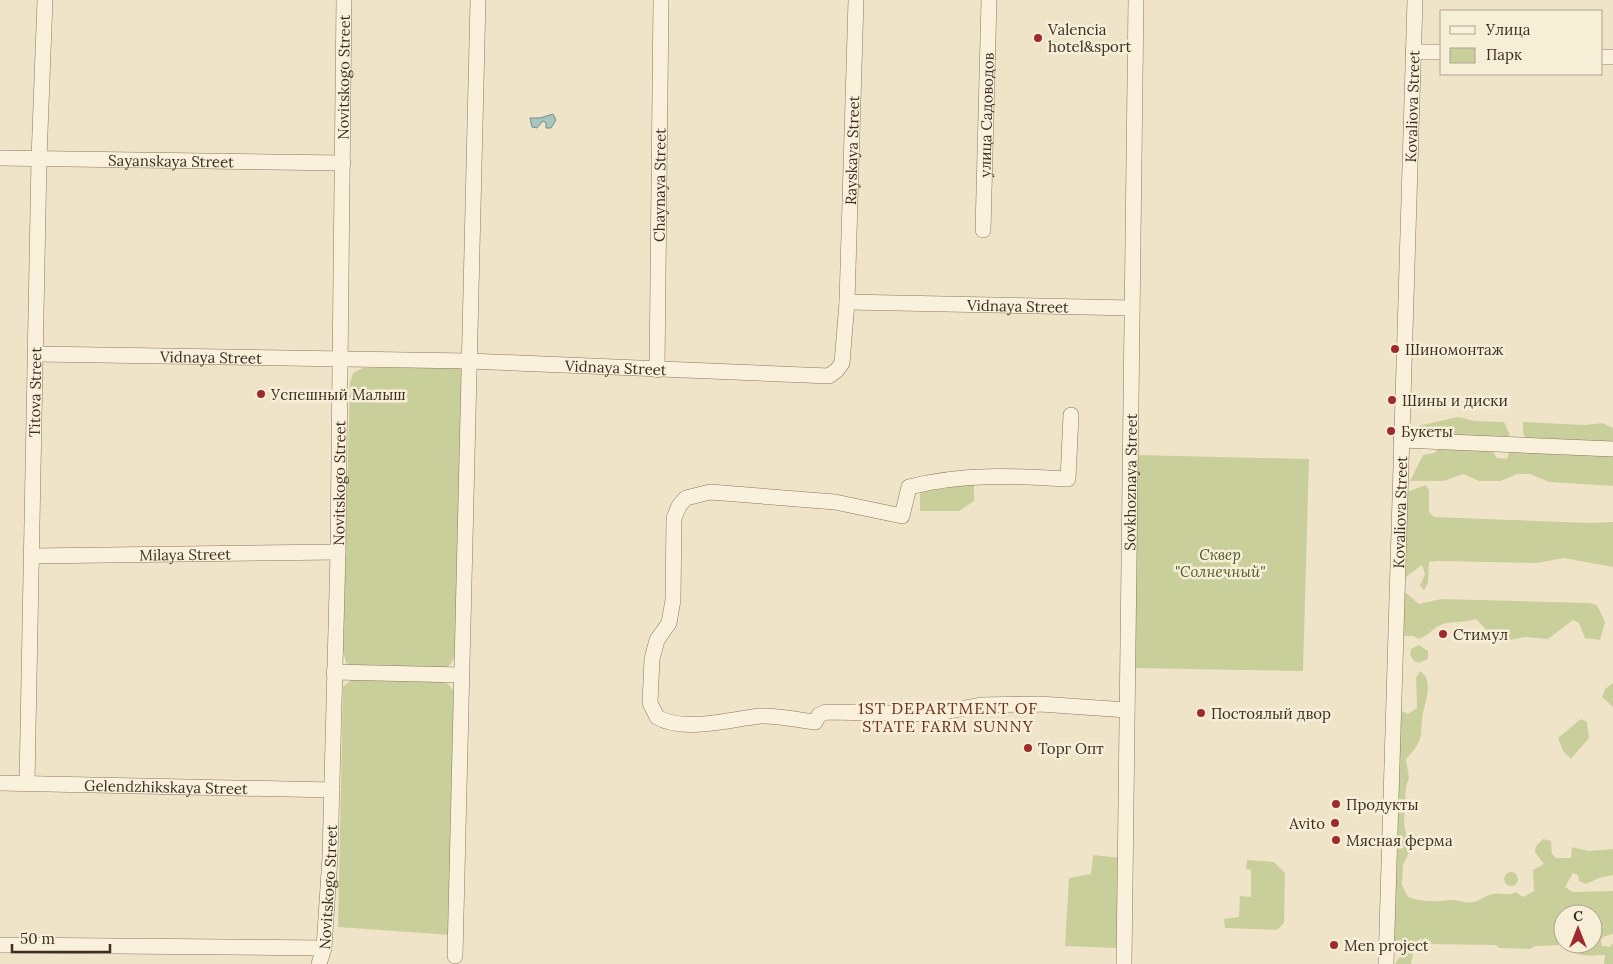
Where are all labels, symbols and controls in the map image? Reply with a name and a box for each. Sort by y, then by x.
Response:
legend [1440,10,1603,75]
street label: Novitskogo Street [333,14,353,140]
place label: Valencia hotel&sport [1047,20,1131,56]
text: Улица [1485,20,1531,39]
marker: Valencia hotel&sport [1032,32,1044,44]
text: Парк [1486,45,1522,64]
street label: Kovaliova Street [1401,50,1423,163]
street label: улица Садоводов [975,52,997,178]
street label: Rayskaya Street [840,95,863,205]
street label: Chaynaya Street [649,128,669,242]
street label: Sayanskaya Street [108,150,234,171]
street label: Vidnaya Street [966,295,1069,316]
place label: Шиномонтаж [1405,340,1504,359]
marker: Шиномонтаж [1389,343,1401,355]
street label: Vidnaya Street [159,346,262,367]
street label: Titova Street [24,347,45,437]
street label: Vidnaya Street [564,355,667,379]
place label: Успешный Малыш [270,385,406,404]
marker: Успешный Малыш [255,388,267,400]
place label: Шины и диски [1402,391,1508,410]
marker: Шины и диски [1386,394,1398,406]
street label: Sovkhoznaya Street [1120,413,1140,551]
street label: Novitskogo Street [329,420,349,546]
place label: Букеты [1401,422,1453,441]
marker: Букеты [1385,425,1397,437]
street label: Kovaliova Street [1388,455,1411,569]
street label: Milaya Street [139,544,231,564]
park label: Сквер "Солнечный" [1175,545,1265,581]
place label: Стимул [1453,625,1508,644]
marker: Стимул [1437,628,1449,640]
district label: 1ST DEPARTMENT OF STATE FARM SUNNY [858,698,1038,736]
place label: Постоялый двор [1211,704,1331,723]
marker: Постоялый двор [1195,707,1207,719]
place label: Торг Опт [1038,739,1104,758]
marker: Торг Опт [1022,742,1034,754]
street label: Gelendzhikskaya Street [84,775,248,798]
place label: Продукты [1346,795,1419,814]
marker: Продукты [1330,798,1342,810]
place label: Avito [1288,814,1325,833]
marker: Avito [1329,817,1341,829]
street label: Novitskogo Street [314,824,340,950]
place label: Мясная ферма [1346,831,1453,850]
marker: Мясная ферма [1330,834,1342,846]
north arrow [1553,904,1603,954]
text: С [1573,907,1583,925]
scale bar [12,922,110,954]
text: 50 m [20,929,55,948]
place label: Men project [1344,936,1429,955]
marker: Men project [1328,939,1340,951]

